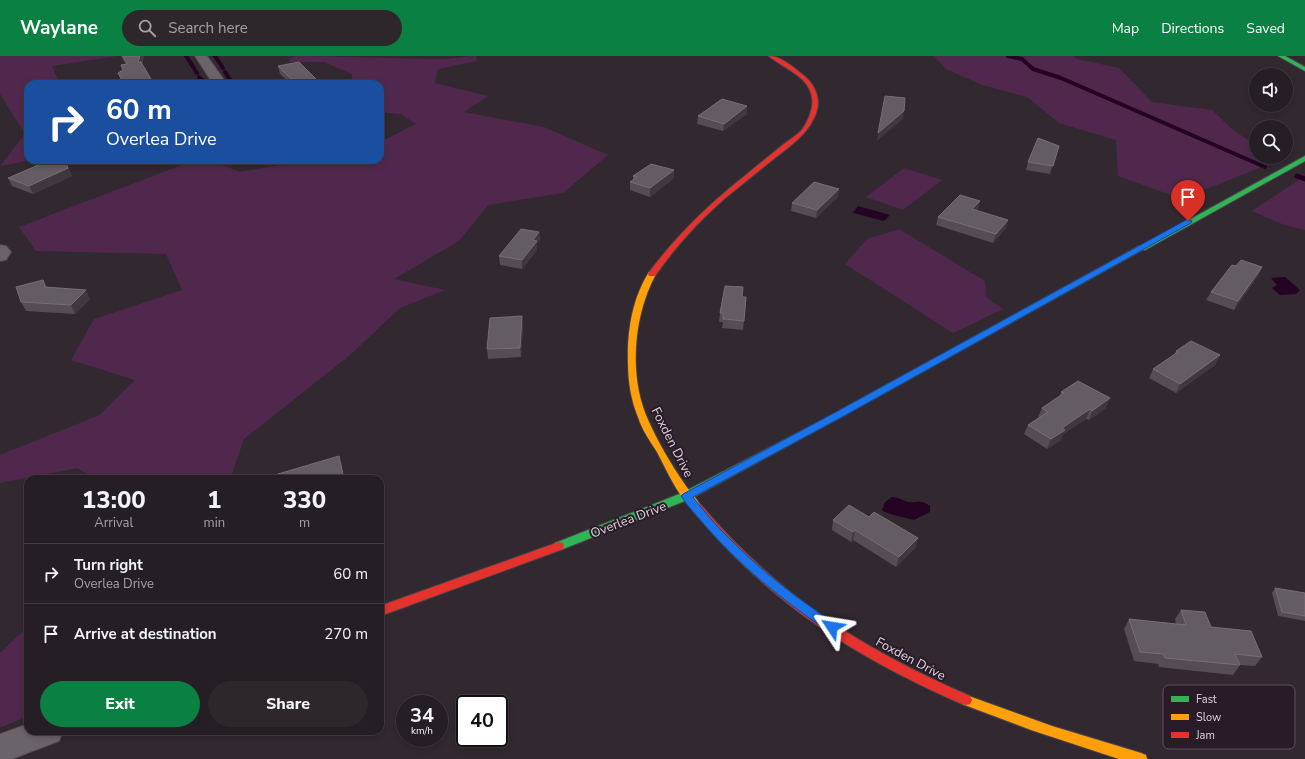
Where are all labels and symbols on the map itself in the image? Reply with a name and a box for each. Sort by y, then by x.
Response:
pin [1171,180,1205,221]
street label: Foxden Drive [647,404,698,481]
street label: Overlea Drive [588,497,669,543]
position arrow [811,606,853,648]
street label: Foxden Drive [872,633,949,685]
legend [1163,685,1295,749]
text: Fast [1196,692,1217,707]
speed limit sign: 40 [456,695,508,747]
text: Slow [1196,710,1221,725]
text: Jam [1195,728,1215,743]

